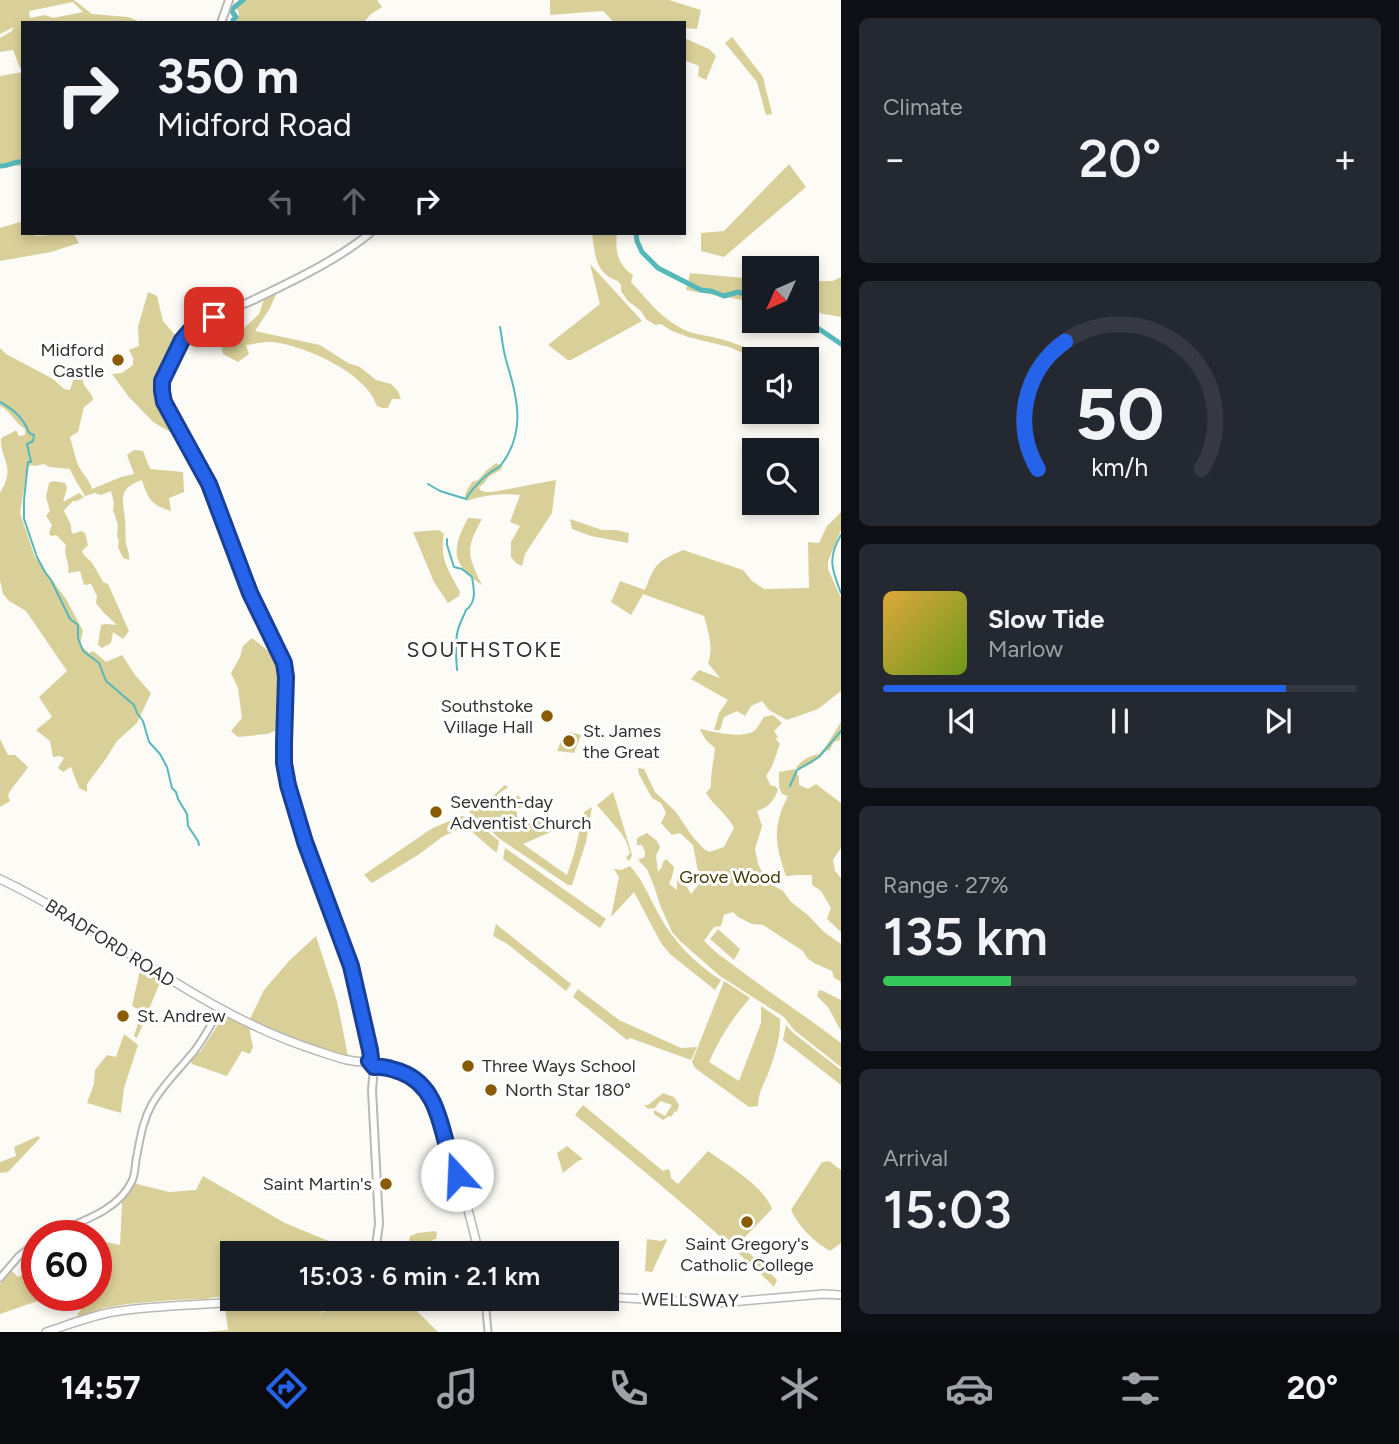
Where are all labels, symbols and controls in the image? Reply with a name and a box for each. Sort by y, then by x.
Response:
text: 350 m [157,46,299,105]
icon: right [42,49,133,140]
text: Climate [883,93,962,121]
text: Midford Road [157,106,352,144]
text: 20° [1079,128,1161,190]
text: − [883,136,907,182]
text: + [1333,136,1357,182]
icon: left [262,182,300,220]
icon: ahead [335,182,373,220]
icon: right [408,182,446,220]
north arrow [742,256,819,332]
map controls [742,256,819,515]
pin [184,287,244,347]
icon: arrive [195,298,233,336]
place label: Midford Castle [40,339,104,382]
button: sound [742,347,819,424]
marker: Midford Castle [110,352,126,368]
text: 50 [1075,371,1165,458]
button: search [742,438,819,515]
text: km/h [1091,452,1149,482]
text: Slow Tide [988,603,1104,635]
text: Marlow [988,635,1063,663]
district label: SOUTHSTOKE [406,637,564,662]
place label: Southstoke Village Hall [441,695,533,738]
icon: previous [943,702,981,740]
icon: pause [1101,702,1139,740]
icon: next [1259,702,1297,740]
marker: Southstoke Village Hall [539,708,555,724]
place label: St. James the Great [583,720,661,763]
marker: St. James the Great [561,733,577,749]
place label: Seventh-day Adventist Church [450,791,591,834]
marker: Seventh-day Adventist Church [428,804,444,820]
park label: Grove Wood [679,866,781,888]
text: Range · 27% [883,871,1009,899]
street label: BRADFORD ROAD [41,894,179,992]
text: 135 km [883,906,1048,968]
place label: St. Andrew [137,1005,226,1027]
marker: St. Andrew [115,1008,131,1024]
place label: Three Ways School [482,1055,636,1077]
marker: Three Ways School [460,1058,476,1074]
place label: North Star 180° [505,1079,631,1101]
marker: North Star 180° [483,1082,499,1098]
position arrow [420,1138,494,1212]
text: Arrival [883,1144,948,1172]
place label: Saint Martin's [263,1173,372,1195]
marker: Saint Martin's [378,1176,394,1192]
text: 15:03 [883,1179,1012,1241]
marker: Saint Gregory's Catholic College [739,1214,755,1230]
speed limit sign: 60 [21,1220,112,1311]
place label: Saint Gregory's Catholic College [680,1233,814,1276]
text: 15:03 · 6 min · 2.1 km [299,1260,540,1292]
street label: WELLSWAY [641,1288,739,1312]
icon: directions [262,1364,311,1413]
icon: music [433,1364,482,1413]
icon: phone [604,1364,653,1413]
icon: climate [775,1364,824,1413]
icon: car [945,1364,994,1413]
icon: filters [1116,1364,1165,1413]
text: 14:57 [61,1369,141,1407]
text: 20° [1287,1369,1338,1407]

